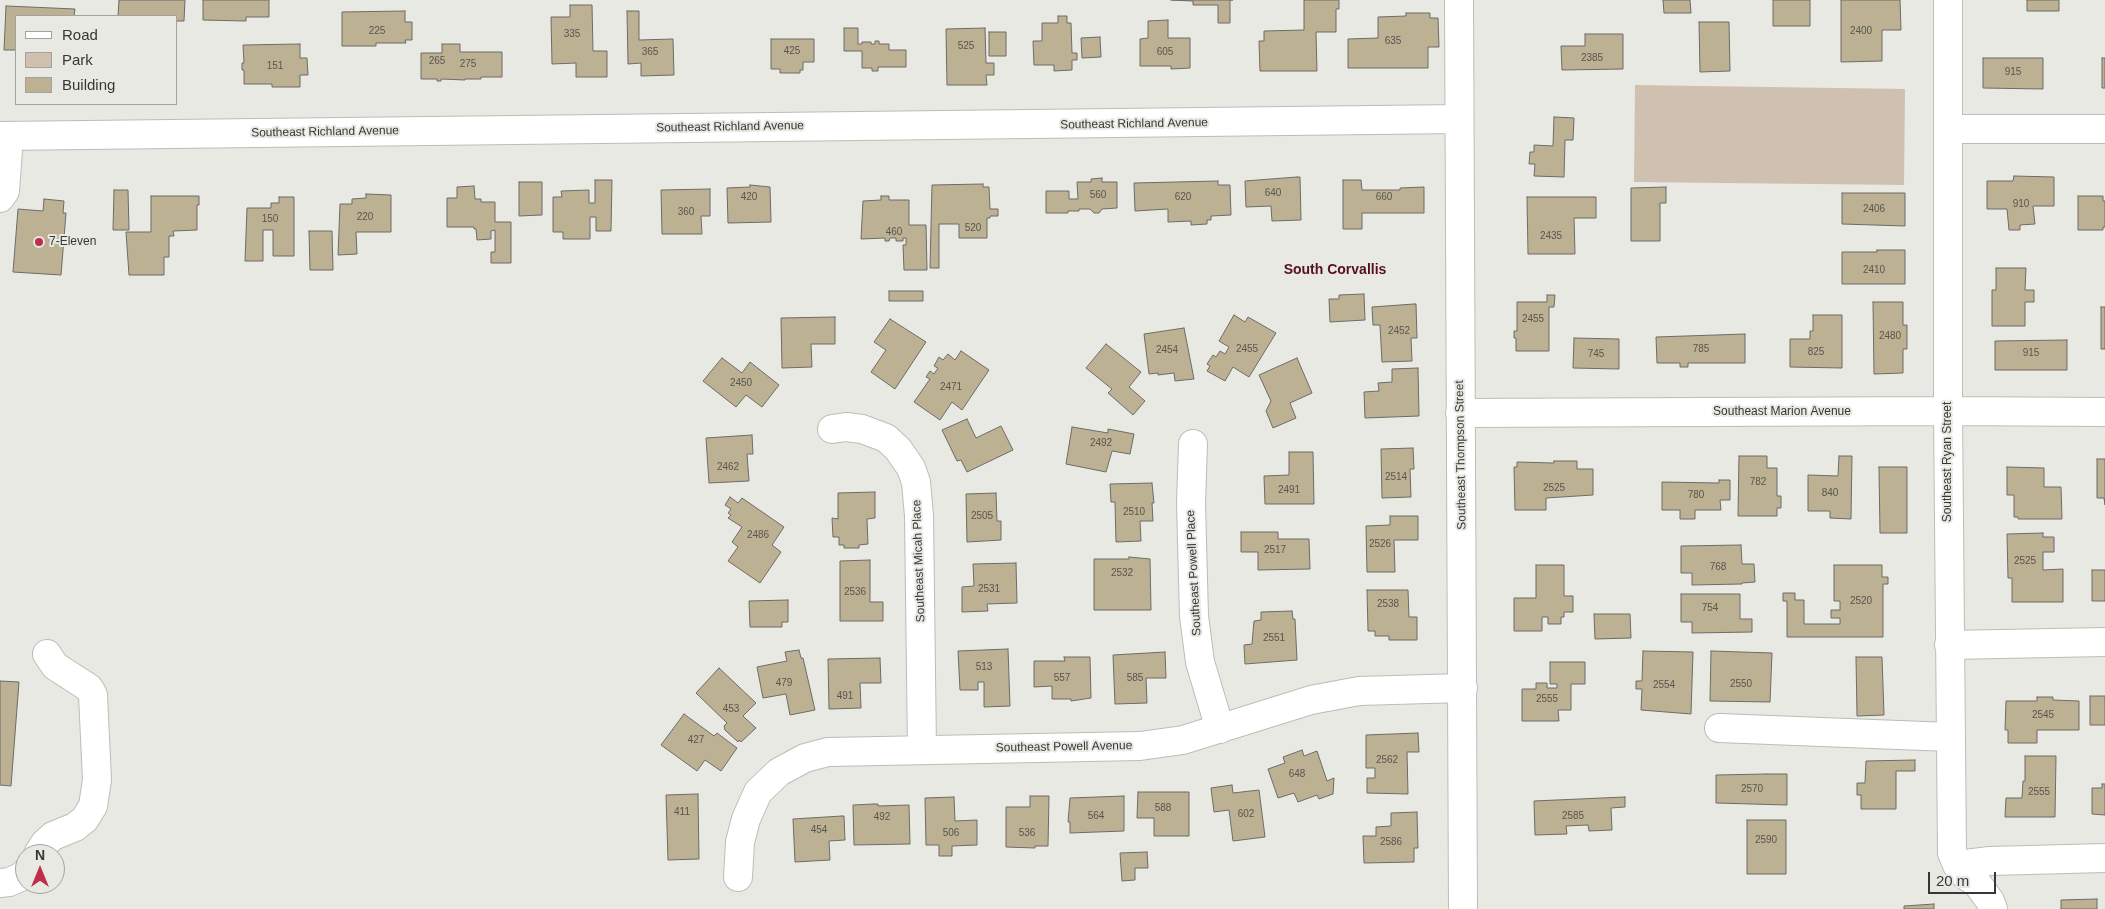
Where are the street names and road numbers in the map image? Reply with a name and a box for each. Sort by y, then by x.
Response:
street label: Southeast Richland Avenue [1060,116,1208,132]
street label: Southeast Richland Avenue [656,119,804,135]
street label: Southeast Richland Avenue [251,124,399,140]
street label: Southeast Thompson Street [1452,380,1470,530]
street label: Southeast Ryan Street [1941,402,1955,522]
street label: Southeast Marion Avenue [1713,405,1851,419]
street label: Southeast Micah Place [910,499,928,623]
street label: Southeast Powell Place [1184,510,1204,636]
street label: Southeast Powell Avenue [996,739,1132,755]

